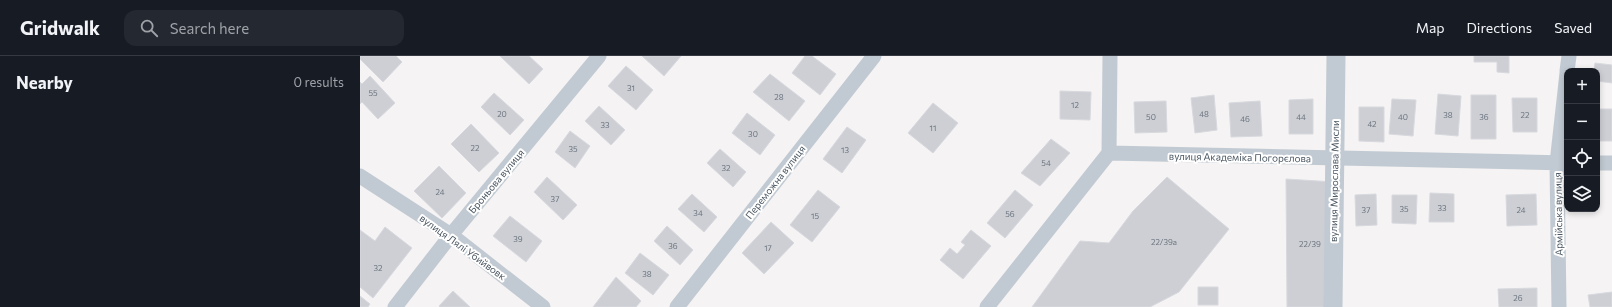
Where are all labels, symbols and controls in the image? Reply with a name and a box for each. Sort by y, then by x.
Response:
search box [124,10,404,46]
text: Gridwalk [20,16,100,39]
icon: search [138,17,160,39]
text: Search here [170,19,249,37]
text: Map [1416,19,1445,36]
text: Directions [1467,19,1532,36]
text: Saved [1554,19,1592,36]
map controls [1564,68,1600,212]
button: + [1564,68,1600,104]
text: Nearby [16,72,73,93]
text: 0 results [293,74,344,90]
house number: 31 [627,83,635,93]
house number: 55 [368,88,378,98]
house number: 28 [774,92,784,102]
house number: 12 [1071,100,1079,110]
button: − [1564,104,1600,140]
house number: 20 [497,109,507,119]
house number: 48 [1199,109,1209,119]
house number: 38 [1443,110,1453,120]
house number: 22 [1521,110,1530,120]
house number: 50 [1146,112,1156,122]
house number: 44 [1296,112,1306,122]
house number: 40 [1398,112,1408,122]
house number: 36 [1479,112,1489,122]
house number: 46 [1240,114,1250,124]
house number: 42 [1367,119,1377,129]
house number: 33 [600,120,610,130]
street label: вулиця Мирослава Мисли [1327,120,1341,242]
house number: 11 [930,123,936,133]
house number: 30 [748,129,758,139]
button: locate [1564,140,1600,176]
house number: 22 [471,143,480,153]
street label: Переможна вулиця [743,143,807,221]
house number: 35 [568,144,578,154]
house number: 13 [841,145,849,155]
street label: Броньова вулиця [466,146,526,216]
street label: вулиця Академіка Погорєлова [1169,150,1311,164]
house number: 54 [1041,158,1051,168]
house number: 32 [722,163,731,173]
street label: Армійська вулиця [1551,172,1565,256]
button: layers [1564,176,1600,212]
house number: 24 [435,187,445,197]
house number: 37 [551,194,559,204]
house number: 33 [1437,203,1447,213]
house number: 35 [1399,204,1409,214]
house number: 37 [1362,205,1370,215]
house number: 24 [1516,205,1526,215]
house number: 34 [693,208,703,218]
house number: 56 [1005,209,1015,219]
house number: 15 [811,211,819,221]
street label: вулиця Лялі Убийвовк [418,212,509,283]
house number: 39 [513,234,523,244]
house number: 22/39а [1151,237,1177,247]
house number: 22/39 [1299,239,1321,249]
house number: 36 [668,241,678,251]
house number: 17 [764,243,772,253]
house number: 32 [374,263,383,273]
house number: 38 [642,269,652,279]
house number: 26 [1513,293,1523,303]

